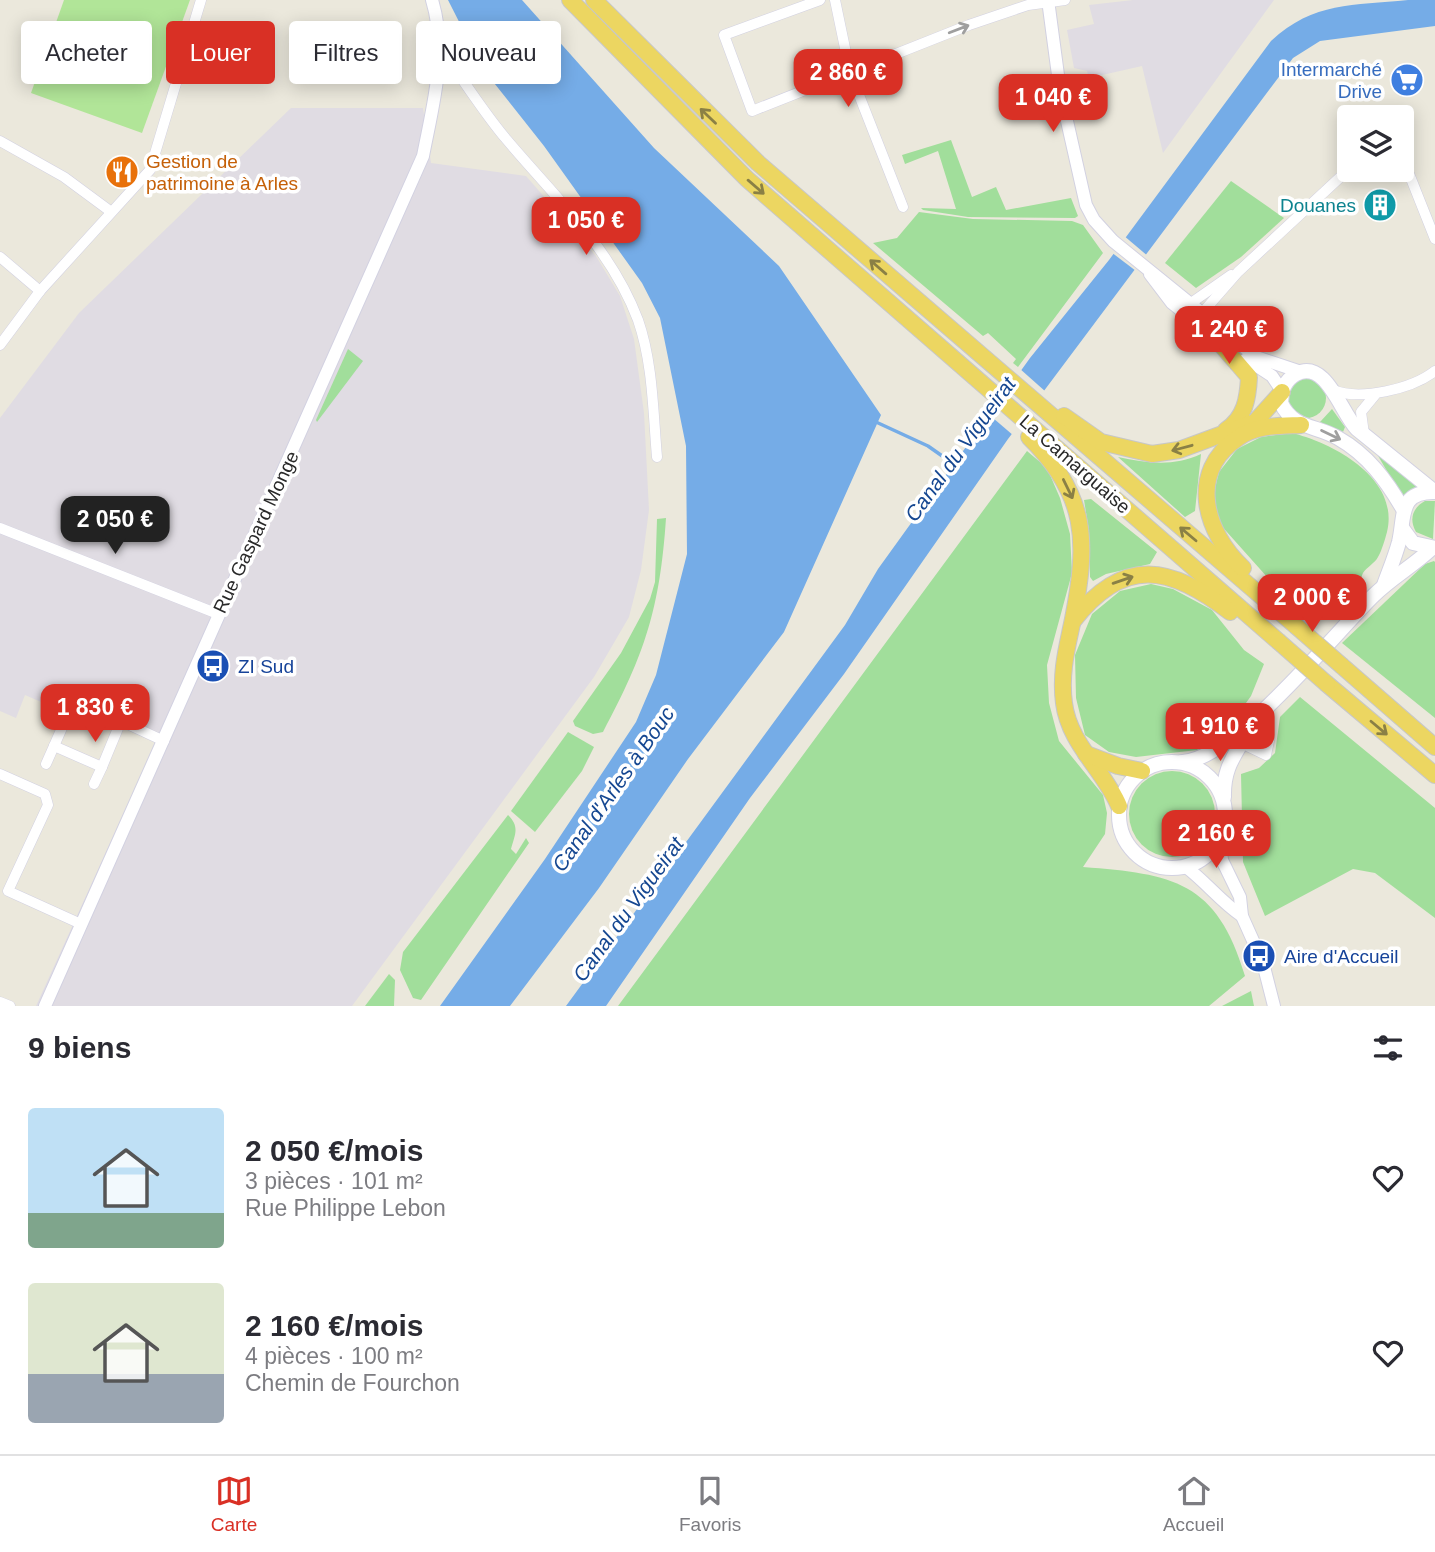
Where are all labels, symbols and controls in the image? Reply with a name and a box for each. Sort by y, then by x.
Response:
chip: Acheter [21,21,152,84]
chip: Louer [166,21,275,84]
chip: Filtres [289,21,402,84]
chip: Nouveau [416,21,561,84]
one-way arrow [947,21,969,34]
pin: 2 860 € [783,50,913,109]
text: 2 860 € [810,59,886,85]
place label: Intermarché Drive [1281,59,1382,102]
supermarket icon: Intermarché Drive [1388,61,1426,99]
pin: 1 040 € [988,74,1118,134]
text: 1 040 € [1015,84,1091,110]
map controls [1337,105,1414,182]
button: layers [1337,105,1414,182]
one-way arrow [700,107,717,124]
place label: Gestion de patrimoine à Arles [146,151,298,194]
restaurant icon: Gestion de patrimoine à Arles [103,153,141,191]
one-way arrow [747,179,765,195]
building icon: Douanes [1361,186,1399,224]
place label: Douanes [1280,195,1356,216]
pin: 1 050 € [521,198,651,257]
text: 1 050 € [548,207,624,233]
one-way arrow [869,259,887,275]
pin: 1 240 € [1164,306,1294,366]
text: 1 240 € [1191,316,1267,342]
water label: Canal du Vigueirat [900,372,1021,525]
street label: La Camarguaise [1015,410,1135,518]
one-way arrow [1320,429,1341,442]
one-way arrow [1172,442,1194,455]
street label: Rue Gaspard Monge [209,448,303,616]
one-way arrow [1062,478,1075,499]
pin: 2 050 € [50,496,180,556]
text: 2 050 € [77,506,153,532]
one-way arrow [1180,526,1198,542]
one-way arrow [1111,573,1133,585]
pin: 2 000 € [1247,574,1377,634]
text: 2 000 € [1274,584,1350,610]
bus stop icon: ZI Sud [194,647,232,685]
place label: ZI Sud [238,656,294,677]
pin: 1 830 € [30,684,160,744]
text: 1 830 € [57,694,133,720]
water label: Canal d'Arles à Bouc [548,702,679,876]
pin: 1 910 € [1155,704,1285,763]
text: 1 910 € [1182,713,1258,739]
one-way arrow [1370,720,1388,736]
pin: 2 160 € [1151,810,1281,870]
text: 2 160 € [1178,820,1254,846]
water label: Canal du Vigueirat [568,832,689,985]
bus stop icon: Aire d'Accueil [1240,937,1278,975]
place label: Aire d'Accueil [1284,946,1399,967]
icon: filters [1369,1029,1407,1067]
text: 9 biens [28,1031,131,1064]
text: 2 050 €/mois [245,1134,423,1167]
icon: home [84,1136,168,1220]
icon: heart [1369,1159,1407,1197]
text: 3 pièces · 101 m² [245,1168,423,1194]
text: Rue Philippe Lebon [245,1195,446,1221]
text: 2 160 €/mois [245,1309,423,1342]
icon: home [84,1311,168,1395]
icon: heart [1369,1334,1407,1372]
text: 4 pièces · 100 m² [245,1343,423,1369]
text: Chemin de Fourchon [245,1370,460,1396]
tab: Carte [211,1472,257,1536]
tab: Favoris [679,1472,741,1536]
tab: Accueil [1163,1472,1224,1536]

